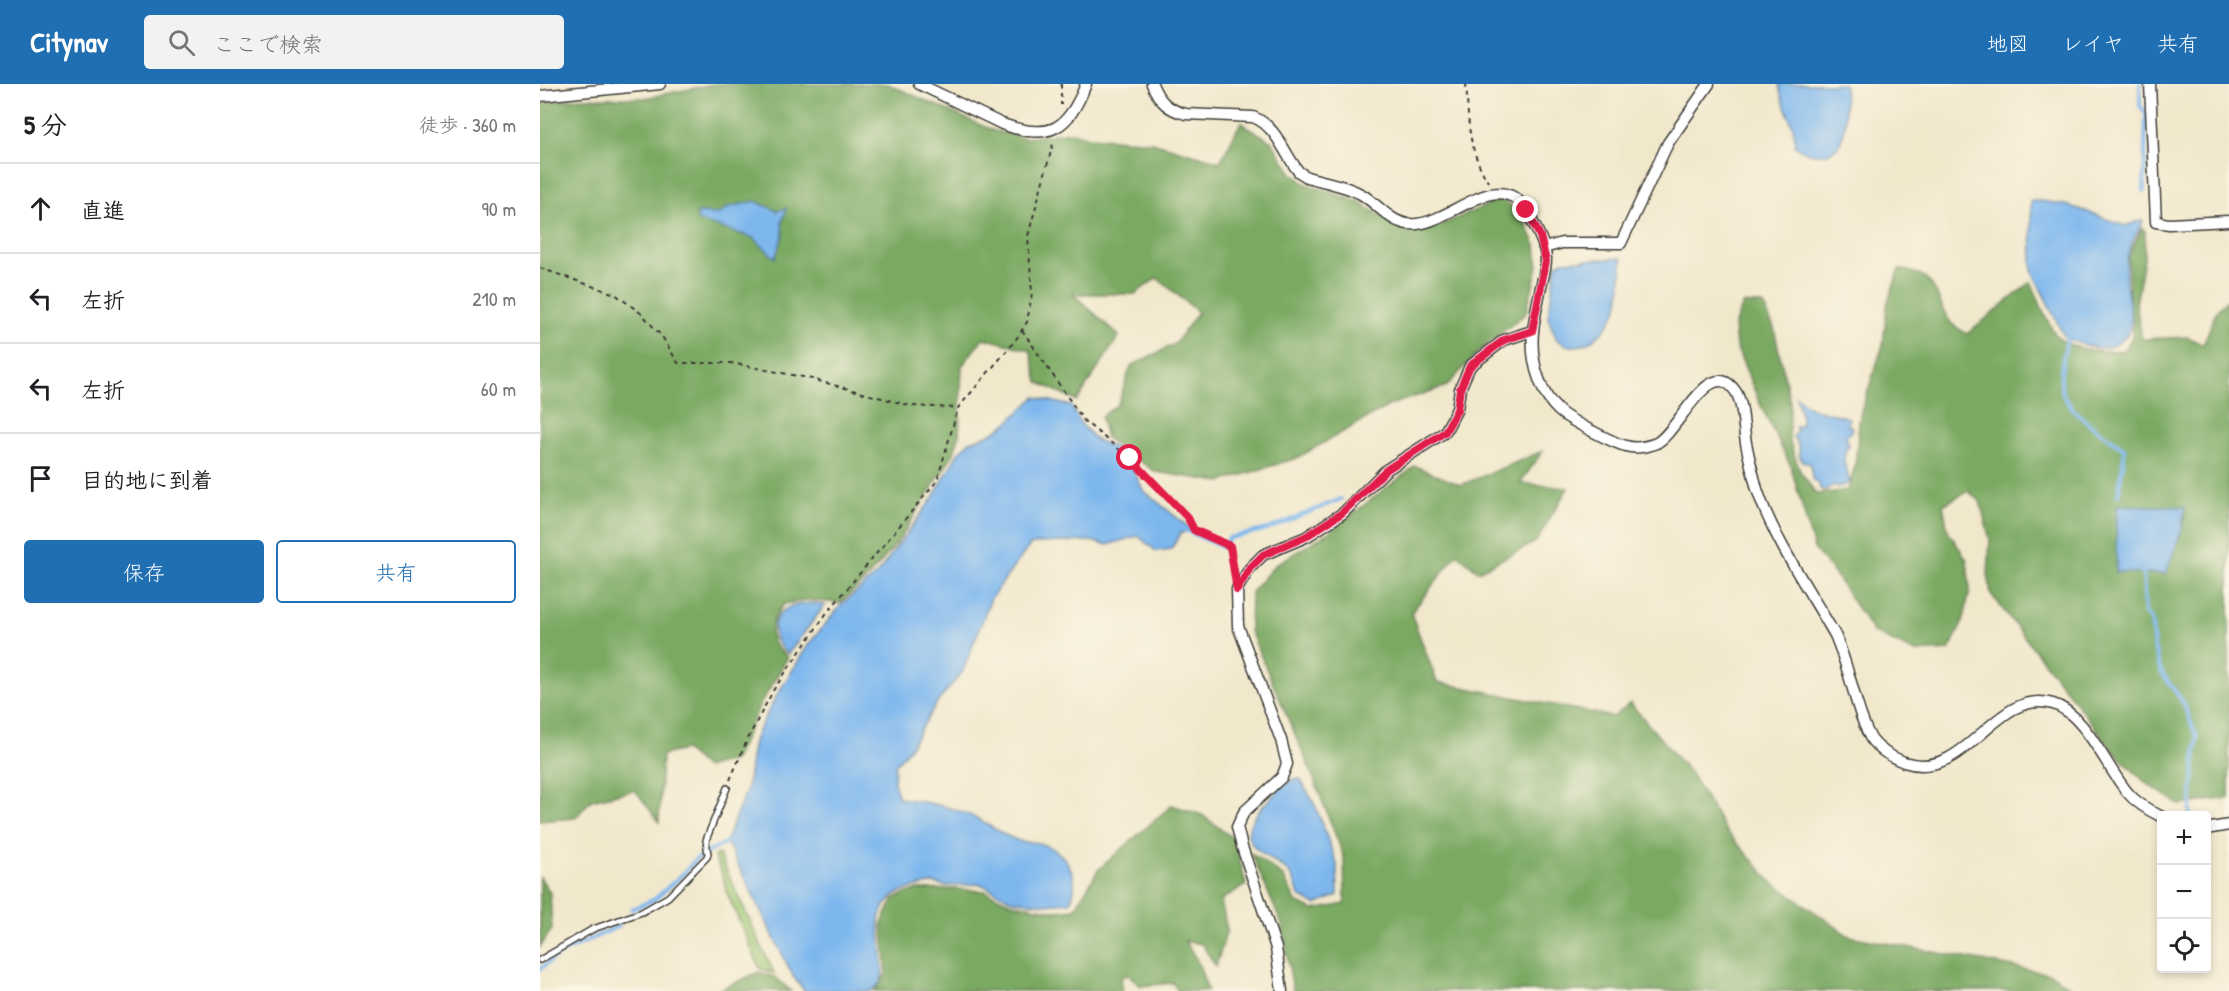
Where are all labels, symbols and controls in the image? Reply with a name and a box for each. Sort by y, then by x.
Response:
search box [144,15,564,69]
text: Citynav [30,23,108,61]
icon: search [165,26,198,59]
text: ここで検索 [213,29,323,59]
text: 地図 [1987,29,2029,58]
text: レイヤ [2062,29,2124,58]
text: 共有 [2157,29,2199,58]
text: 5 分 [24,107,67,142]
text: 徒歩 · 360 m [419,111,516,138]
icon: ahead [24,192,57,225]
text: 直進 [81,195,125,225]
text: 90 m [482,195,516,222]
route end [1512,196,1538,222]
icon: left [24,282,57,315]
text: 左折 [81,285,125,315]
text: 210 m [472,285,516,312]
icon: left [24,372,57,405]
text: 左折 [81,375,125,405]
text: 60 m [481,375,516,402]
route start [1116,444,1142,470]
icon: arrive [24,462,57,495]
text: 目的地に到着 [81,465,213,495]
button: 保存 [24,540,264,603]
button: 共有 [276,540,516,603]
map controls [2157,811,2211,973]
button: + [2157,811,2211,865]
button: − [2157,865,2211,919]
button: locate [2157,919,2211,973]

